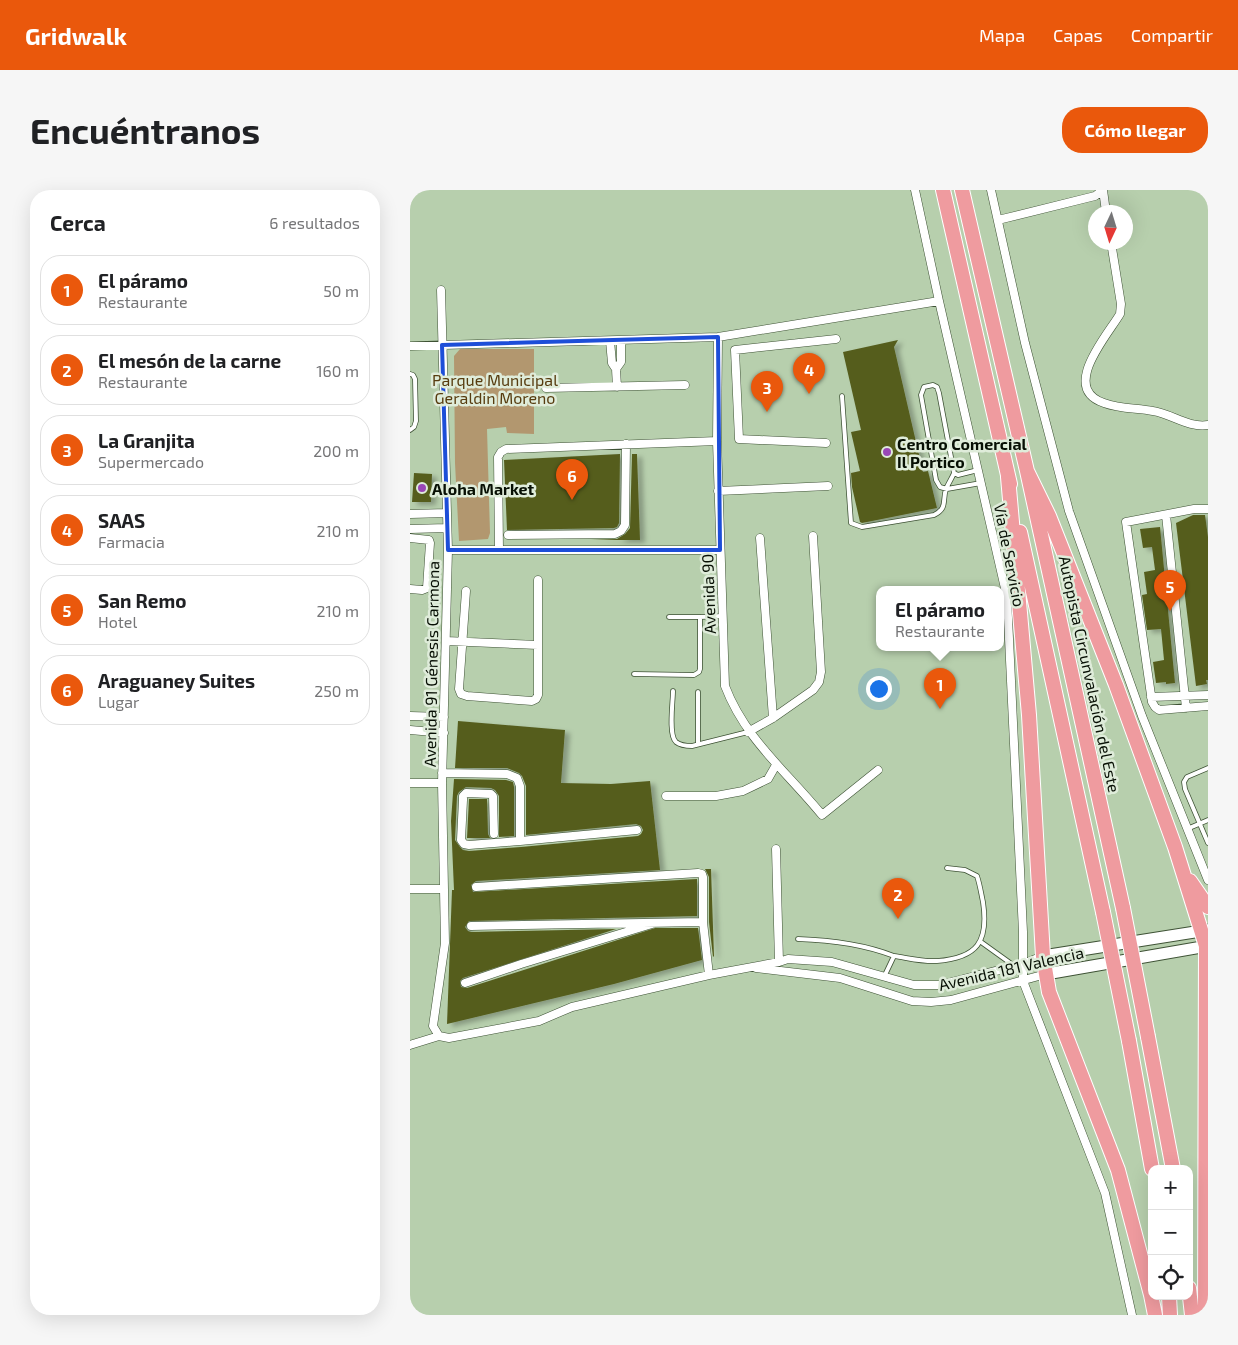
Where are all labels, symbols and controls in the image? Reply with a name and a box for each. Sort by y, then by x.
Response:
text: Gridwalk [25,21,127,50]
text: Mapa [979,24,1025,46]
text: Capas [1053,24,1103,46]
text: Compartir [1131,24,1213,46]
button: Cómo llegar [1062,107,1208,153]
text: Encuéntranos [30,109,260,151]
north arrow [1088,205,1133,250]
text: Cerca [50,210,106,235]
text: 6 resultados [269,213,360,232]
text: El páramo [98,269,188,292]
text: 1 [64,281,70,300]
text: 50 m [323,281,359,300]
text: Restaurante [98,292,188,311]
text: El mesón de la carne [98,349,281,372]
pin: 4 [793,353,825,394]
text: 2 [62,361,72,380]
text: 160 m [316,361,359,380]
park label: Parque Municipal Geraldin Moreno [432,370,558,407]
pin: 3 [751,371,783,412]
text: Restaurante [98,372,188,391]
text: La Granjita [98,429,195,452]
place label: Centro Comercial Il Portico [897,434,1028,471]
text: 3 [62,441,72,460]
text: 200 m [313,441,359,460]
marker: Centro Comercial Il Portico [881,446,893,458]
text: Supermercado [98,452,204,471]
pin: 6 [556,459,588,500]
place label: Aloha Market [432,479,535,498]
marker: Aloha Market [416,482,428,494]
street label: Vía de Servicio [991,502,1029,608]
text: SAAS [98,509,145,532]
text: 4 [62,521,72,540]
text: 210 m [316,521,359,540]
text: Farmacia [98,532,165,551]
street label: Avenida 90 [697,554,719,634]
street label: Autopista Circunvalación del Este [1056,554,1124,794]
street label: Avenida 91 Génesis Carmona [420,561,442,767]
pin: 5 [1154,570,1186,611]
popup [876,586,1004,651]
text: San Remo [98,589,186,612]
text: El páramo [895,598,985,621]
text: 5 [63,601,71,620]
text: 210 m [316,601,359,620]
text: Hotel [98,612,137,631]
text: Restaurante [895,621,985,640]
pin: 1 [924,668,956,709]
text: Araguaney Suites [98,669,255,692]
your location [866,676,892,702]
text: 6 [62,681,72,700]
text: 250 m [314,681,359,700]
text: Lugar [98,692,139,711]
pin: 2 [882,878,914,919]
street label: Avenida 181 Valencia [937,942,1085,994]
map controls [1148,1165,1193,1300]
button: + [1148,1165,1193,1210]
button: − [1148,1210,1193,1255]
button: locate [1148,1255,1193,1300]

